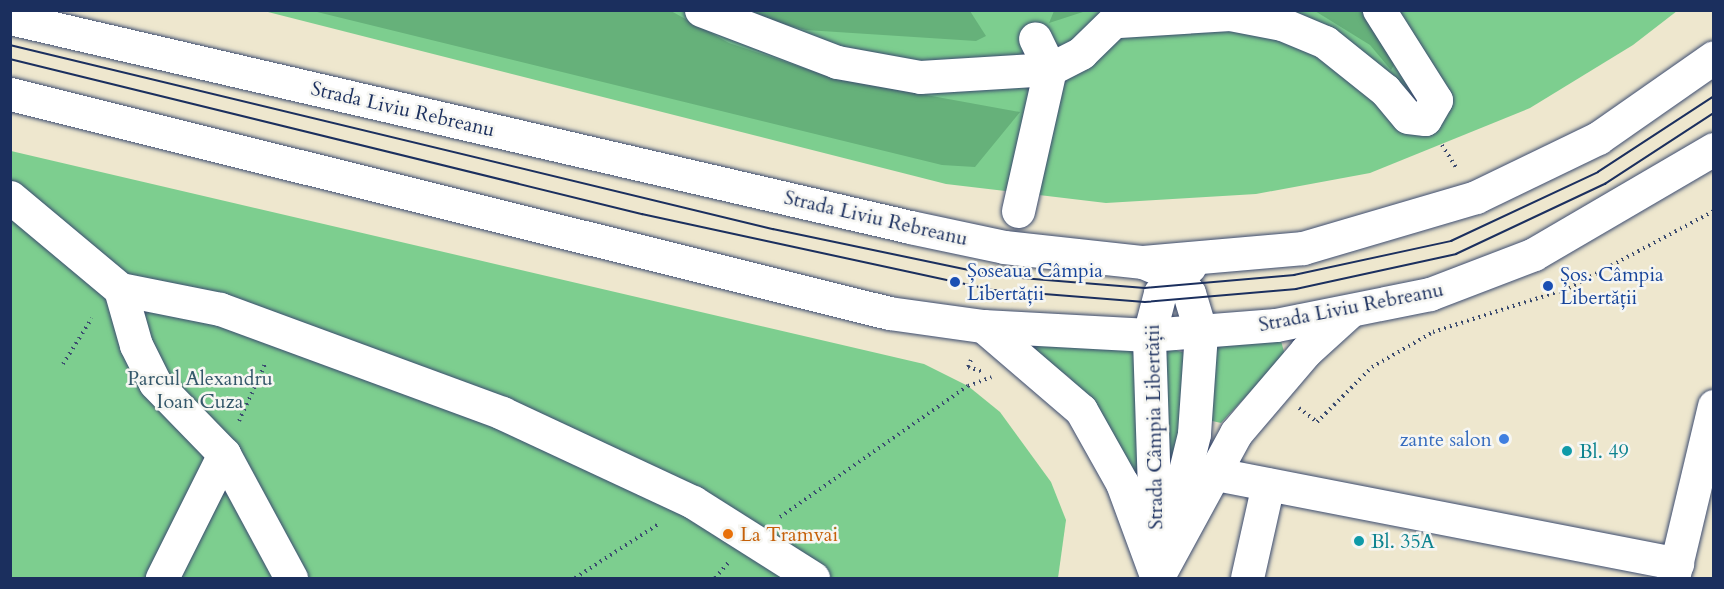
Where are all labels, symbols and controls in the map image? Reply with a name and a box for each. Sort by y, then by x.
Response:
street label: Strada Liviu Rebreanu [309,76,497,142]
street label: Strada Liviu Rebreanu [782,185,970,251]
place label: Șoseaua Câmpia Libertății [967,258,1103,305]
place label: Șos. Câmpia Libertății [1560,262,1664,309]
marker: Șoseaua Câmpia Libertății [948,275,962,289]
street label: Strada Liviu Rebreanu [1257,277,1445,337]
marker: Șos. Câmpia Libertății [1541,279,1555,293]
street label: Strada Câmpia Libertății [1140,324,1168,530]
park label: Parcul Alexandru Ioan Cuza [127,366,273,413]
place label: zante salon [1400,427,1492,451]
marker: zante salon [1497,432,1511,446]
place label: Bl. 49 [1579,439,1629,463]
marker: Bl. 49 [1560,444,1574,458]
place label: La Tramvai [740,522,838,546]
marker: La Tramvai [721,527,735,541]
place label: Bl. 35A [1371,529,1435,553]
marker: Bl. 35A [1352,534,1366,548]

